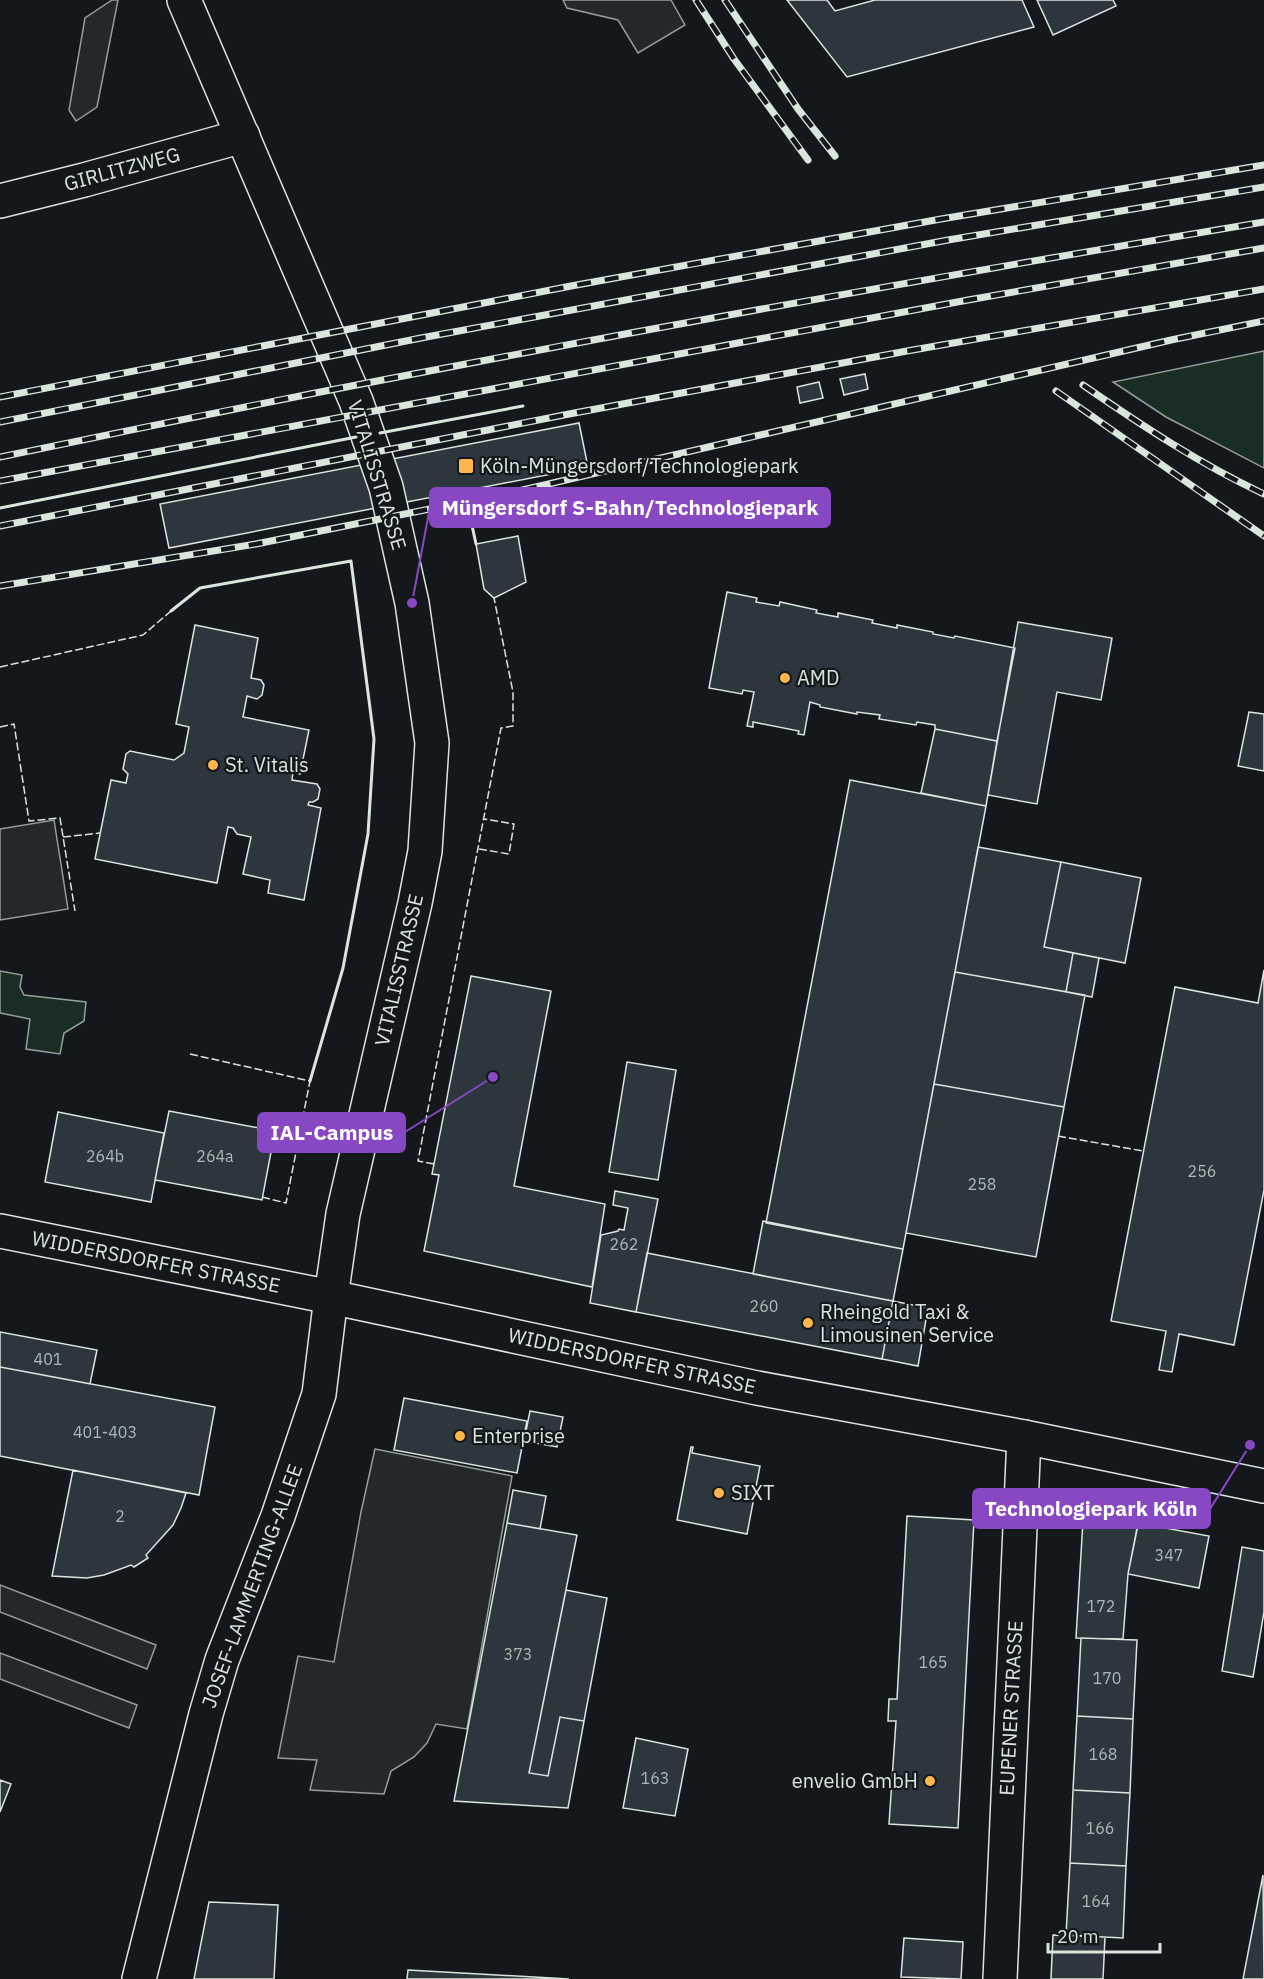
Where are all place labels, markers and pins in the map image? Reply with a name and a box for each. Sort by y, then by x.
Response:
place label: Köln-Müngersdorf/Technologiepark [480,452,799,479]
marker: Köln-Müngersdorf/Technologiepark [457,457,475,475]
callout: Müngersdorf S-Bahn/Technologiepark [430,488,830,527]
place label: AMD [797,664,839,691]
marker: AMD [778,671,792,685]
place label: St. Vitalis [225,751,309,778]
marker: St. Vitalis [206,758,220,772]
callout: IAL-Campus [258,1113,405,1152]
place label: Rheingold Taxi & Limousinen Service [820,1298,994,1348]
marker: Rheingold Taxi & Limousinen Service [801,1316,815,1330]
place label: Enterprise [472,1422,565,1449]
marker: Enterprise [453,1429,467,1443]
place label: SIXT [731,1479,774,1506]
marker: SIXT [712,1486,726,1500]
callout: Technologiepark Köln [973,1489,1210,1528]
place label: envelio GmbH [792,1767,918,1794]
marker: envelio GmbH [923,1774,937,1788]

